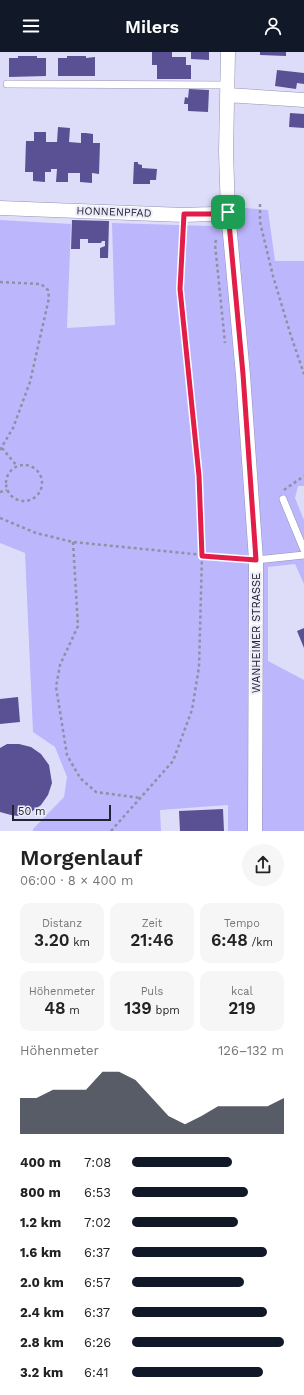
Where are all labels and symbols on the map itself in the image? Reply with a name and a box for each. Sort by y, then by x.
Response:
pin [211,195,245,229]
street label: HONNENPFAD [76,204,152,220]
street label: WANHEIMER STRASSE [250,573,263,693]
scale bar [12,803,111,822]

